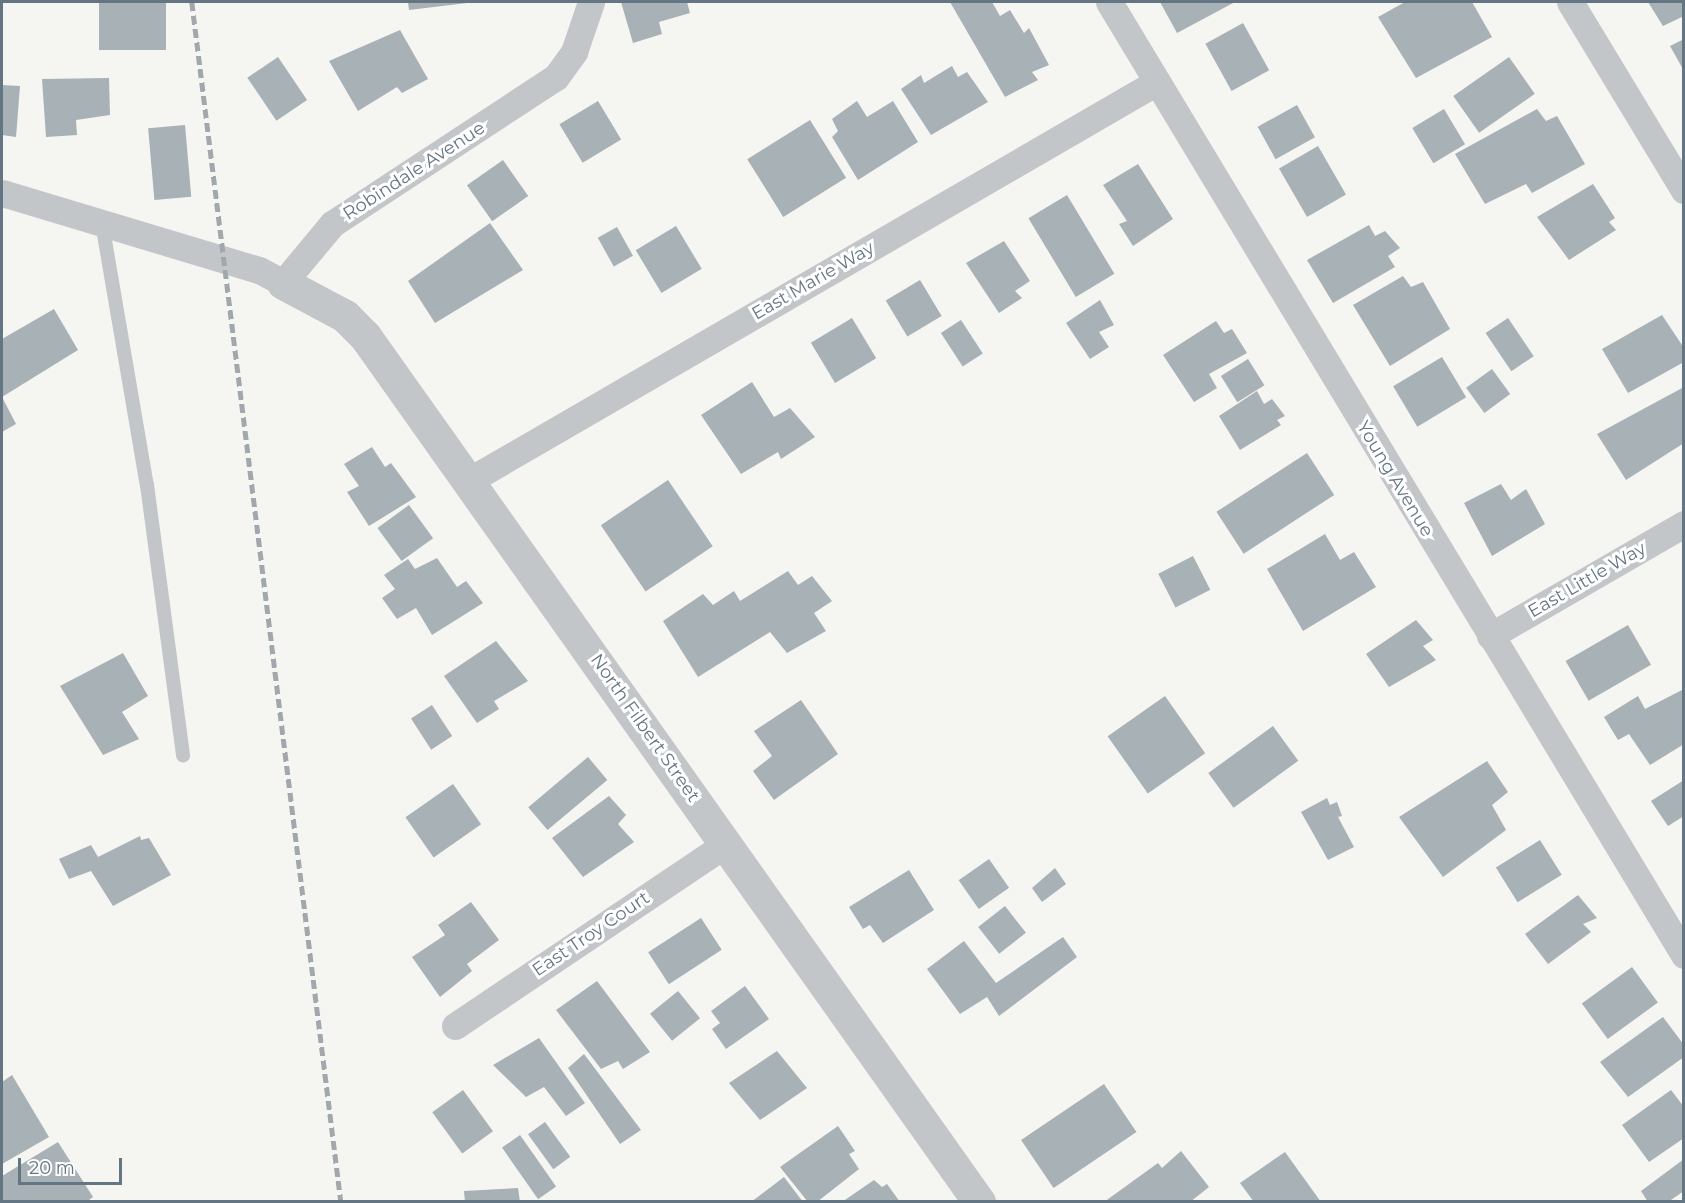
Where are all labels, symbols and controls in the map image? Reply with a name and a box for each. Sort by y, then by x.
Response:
street label: Robindale Avenue [339,117,489,225]
street label: East Marie Way [748,237,878,325]
street label: Young Avenue [1352,417,1438,541]
street label: East Little Way [1524,538,1650,622]
street label: North Filbert Street [586,650,704,806]
street label: East Troy Court [528,887,654,981]
scale bar [21,1146,124,1184]
text: 20 m [29,1157,75,1179]

